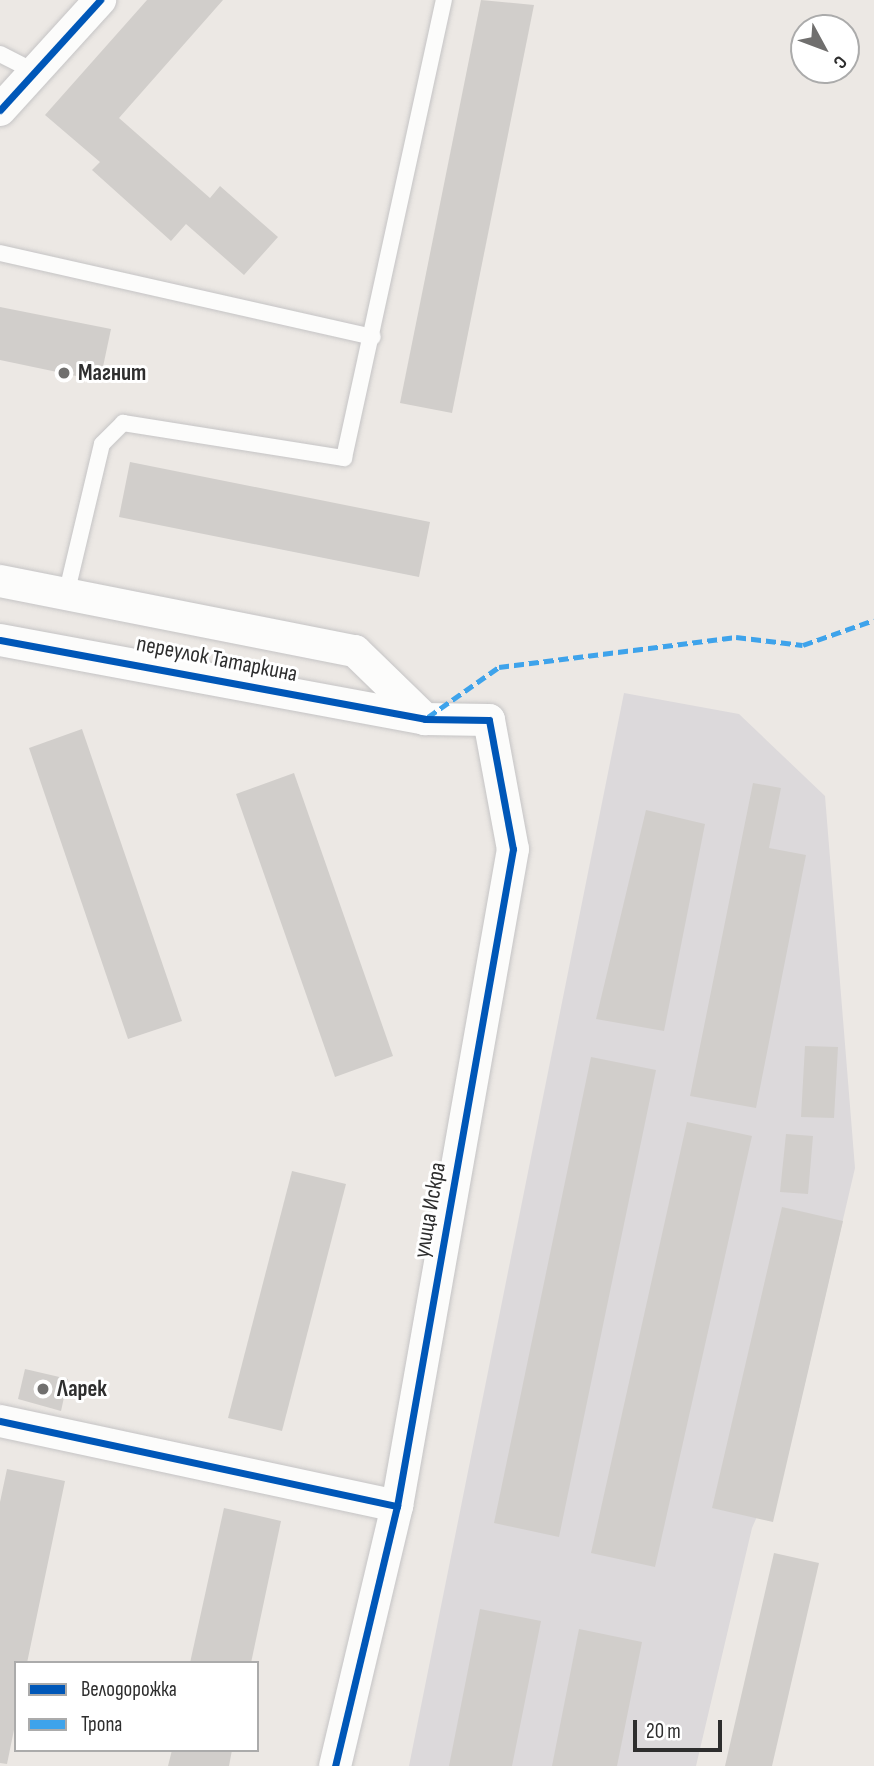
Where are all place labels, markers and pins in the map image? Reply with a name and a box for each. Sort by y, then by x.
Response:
place label: Магнит [78,359,146,387]
marker: Магнит [56,365,72,381]
place label: Ларек [57,1375,107,1403]
marker: Ларек [35,1381,51,1397]

